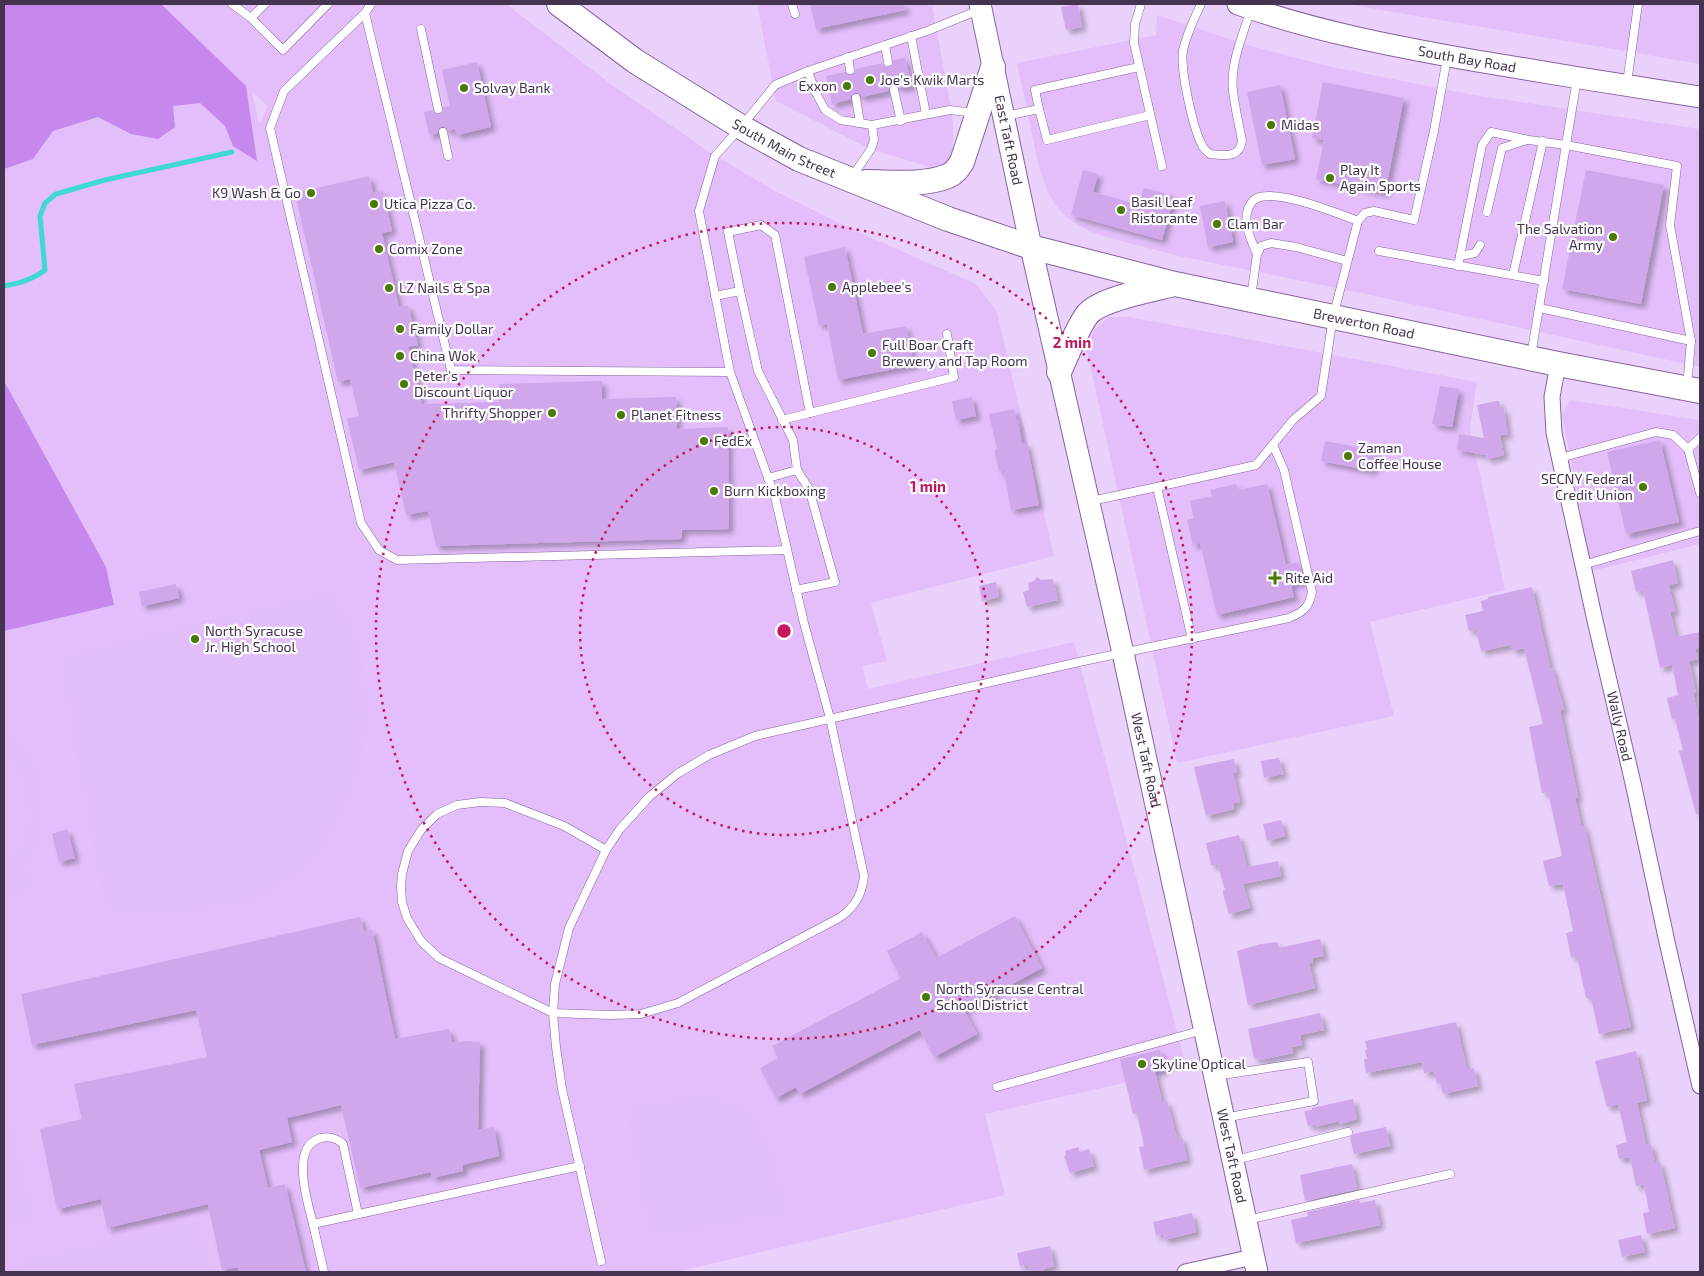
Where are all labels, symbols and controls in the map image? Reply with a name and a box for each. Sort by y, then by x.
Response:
street label: South Bay Road [1417,42,1517,75]
place label: Joe's Kwik Marts [880,71,984,88]
marker: Joe's Kwik Marts [864,74,876,86]
place label: Exxon [798,77,837,94]
place label: Solvay Bank [474,79,551,96]
marker: Exxon [841,80,853,92]
marker: Solvay Bank [458,82,470,94]
street label: East Taft Road [991,93,1027,186]
street label: South Main Street [729,115,838,181]
place label: Midas [1281,116,1320,133]
marker: Midas [1265,119,1277,131]
place label: Play It Again Sports [1340,161,1421,194]
marker: Play It Again Sports [1324,172,1336,184]
place label: K9 Wash & Go [212,184,301,201]
marker: K9 Wash & Go [305,187,317,199]
place label: Basil Leaf Ristorante [1131,193,1198,226]
place label: Utica Pizza Co. [384,195,476,212]
marker: Utica Pizza Co. [368,198,380,210]
marker: Basil Leaf Ristorante [1115,204,1127,216]
place label: Clam Bar [1227,215,1285,232]
marker: Clam Bar [1211,218,1223,230]
place label: The Salvation Army [1517,220,1604,253]
marker: The Salvation Army [1607,231,1619,243]
place label: Comix Zone [389,240,463,257]
marker: Comix Zone [373,243,385,255]
place label: Applebee's [842,278,912,295]
place label: LZ Nails & Spa [399,279,490,296]
marker: Applebee's [826,281,838,293]
marker: LZ Nails & Spa [383,282,395,294]
street label: Brewerton Road [1312,304,1416,342]
place label: Family Dollar [410,320,494,337]
marker: Family Dollar [394,323,406,335]
text: 2 min [1053,333,1091,351]
place label: Full Boar Craft Brewery and Tap Room [882,336,1028,369]
place label: China Wok [410,347,476,364]
marker: Full Boar Craft Brewery and Tap Room [866,347,878,359]
marker: China Wok [394,350,406,362]
place label: Peter's Discount Liquor [414,367,514,400]
marker: Peter's Discount Liquor [398,378,410,390]
place label: Thrifty Shopper [442,404,542,421]
place label: Planet Fitness [631,406,721,423]
marker: Thrifty Shopper [546,407,558,419]
marker: Planet Fitness [615,409,627,421]
place label: FedEx [714,432,753,449]
marker: FedEx [698,435,710,447]
place label: Zaman Coffee House [1358,439,1442,472]
marker: Zaman Coffee House [1342,450,1354,462]
place label: SECNY Federal Credit Union [1541,470,1634,503]
text: 1 min [910,477,946,495]
marker: SECNY Federal Credit Union [1637,481,1649,493]
place label: Burn Kickboxing [724,482,826,499]
marker: Burn Kickboxing [708,485,720,497]
place label: Rite Aid [1285,569,1333,586]
marker: Rite Aid [1269,572,1281,584]
place label: North Syracuse Jr. High School [205,622,303,655]
centre of rings [775,622,793,640]
marker: North Syracuse Jr. High School [189,633,201,645]
street label: Wally Road [1604,689,1637,763]
street label: West Taft Road [1128,711,1165,809]
place label: North Syracuse Central School District [936,980,1084,1013]
marker: North Syracuse Central School District [920,991,932,1003]
place label: Skyline Optical [1152,1055,1247,1072]
marker: Skyline Optical [1136,1058,1148,1070]
street label: West Taft Road [1214,1107,1251,1205]

